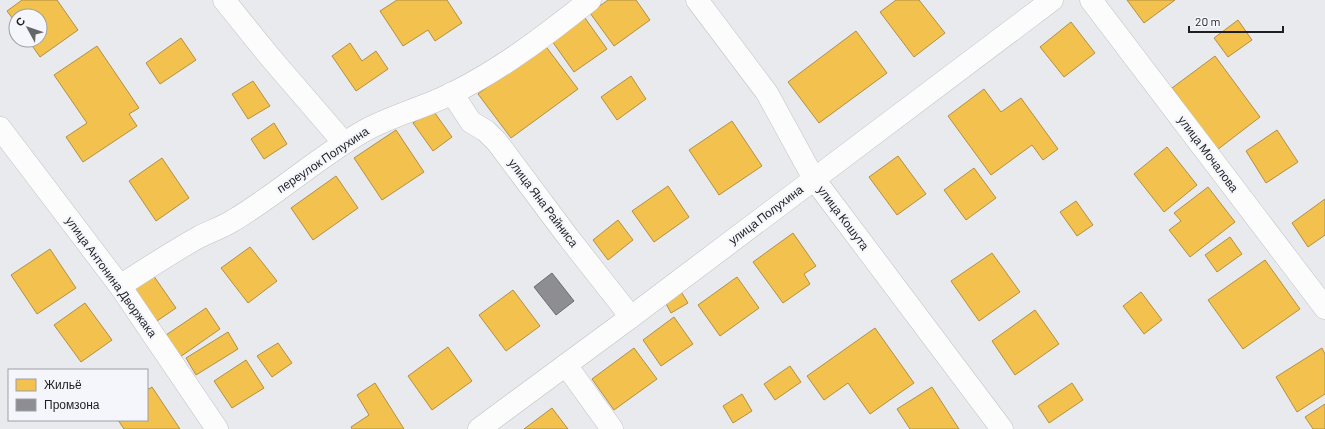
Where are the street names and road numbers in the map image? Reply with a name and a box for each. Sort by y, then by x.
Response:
street label: улица Мочалова [1175,113,1242,195]
street label: переулок Полухина [274,123,372,196]
street label: улица Яна Райниса [505,156,582,250]
street label: улица Полухина [725,182,806,248]
street label: улица Кошута [814,183,873,253]
street label: улица Антонина Дворжака [63,213,160,340]

